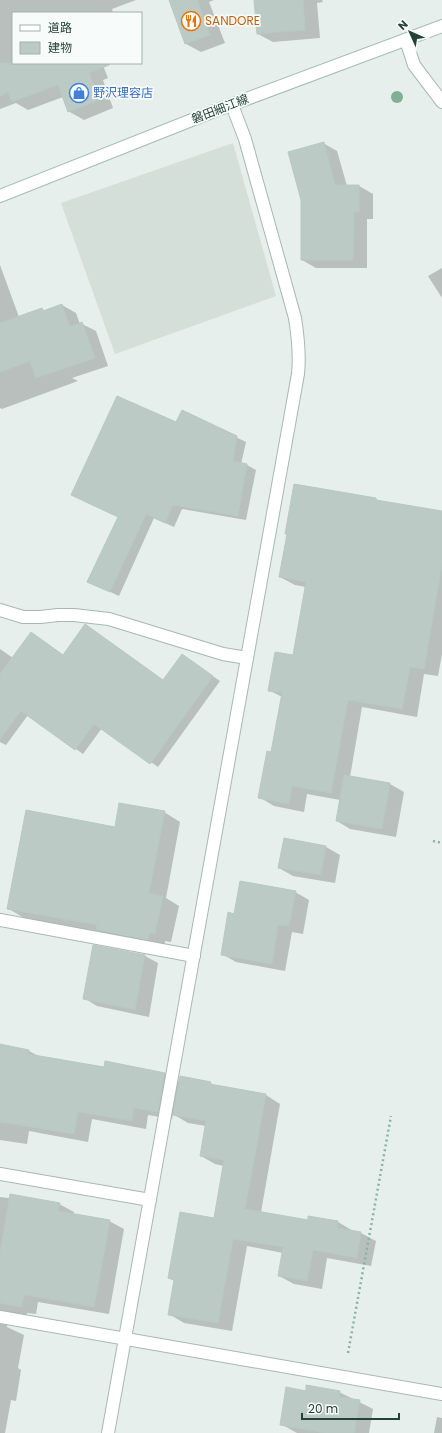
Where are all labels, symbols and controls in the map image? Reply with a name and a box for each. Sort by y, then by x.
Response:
restaurant icon: SANDORE [180,10,202,32]
legend [12,12,142,64]
place label: SANDORE [205,12,260,29]
north arrow [390,12,430,52]
text: N [394,16,412,34]
text: 道路 [48,19,72,36]
text: 建物 [48,39,72,56]
shop icon: 野沢理容店 [68,82,90,104]
place label: 野沢理容店 [93,84,153,101]
street label: 磐田細江線 [189,90,251,127]
scale bar [302,1395,399,1421]
text: 20 m [308,1400,338,1417]

